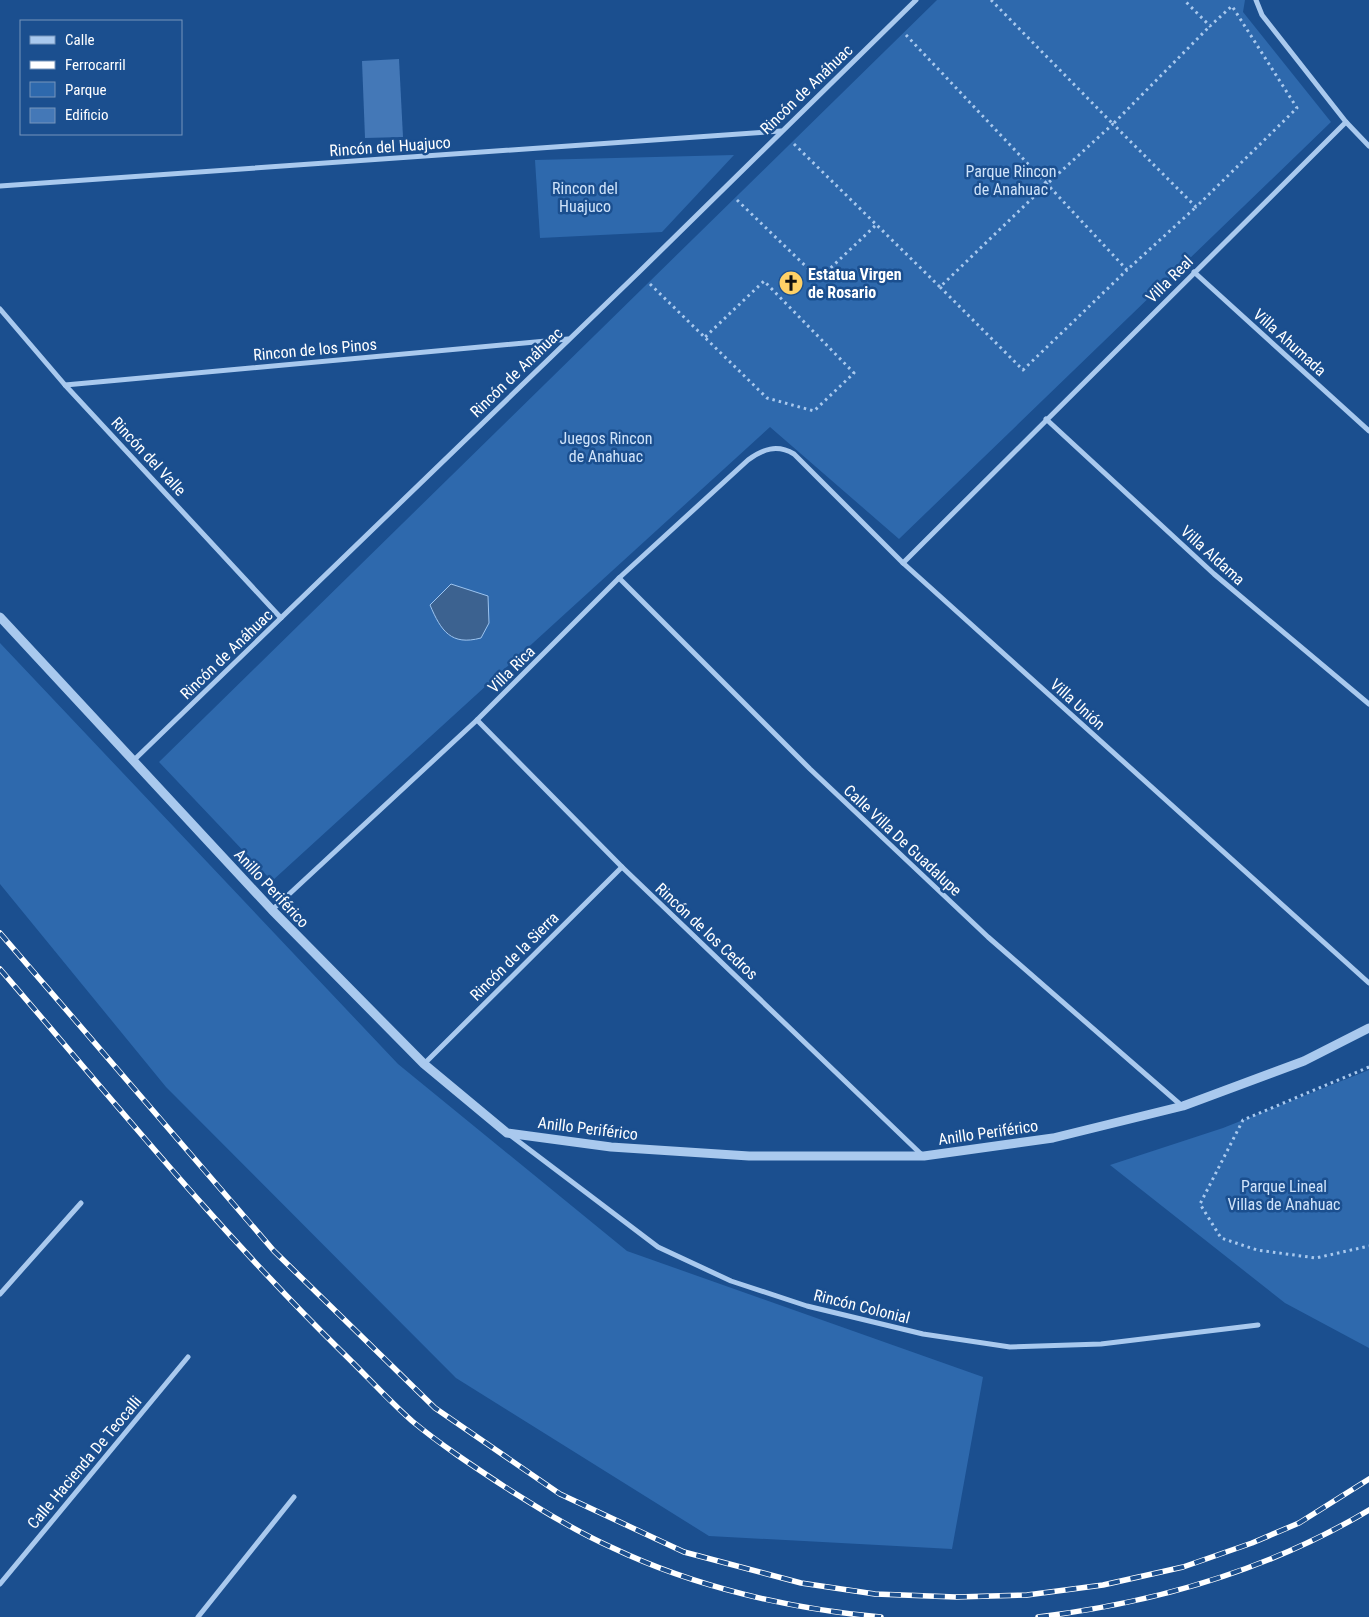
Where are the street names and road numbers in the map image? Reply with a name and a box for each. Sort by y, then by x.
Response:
street label: Rincón de Anáhuac [756,40,856,138]
street label: Rincón del Huajuco [329,133,451,160]
street label: Villa Real [1142,252,1197,307]
street label: Villa Ahumada [1249,305,1330,380]
street label: Rincón de Anáhuac [466,323,566,421]
street label: Rincon de los Pinos [252,335,378,364]
street label: Rincón del Valle [107,413,190,500]
street label: Villa Aldama [1177,522,1249,589]
street label: Rincón de Anáhuac [176,605,276,703]
street label: Villa Rica [484,642,539,697]
street label: Villa Unión [1046,675,1109,734]
street label: Calle Villa De Guadalupe [840,781,965,900]
street label: Anillo Periférico [230,845,313,932]
street label: Rincón de los Cedros [652,879,762,984]
street label: Rincón de la Sierra [466,908,563,1005]
street label: Anillo Periférico [537,1113,639,1144]
street label: Anillo Periférico [937,1116,1039,1149]
street label: Rincón Colonial [812,1285,912,1328]
street label: Calle Hacienda De Teocalli [23,1392,146,1533]

